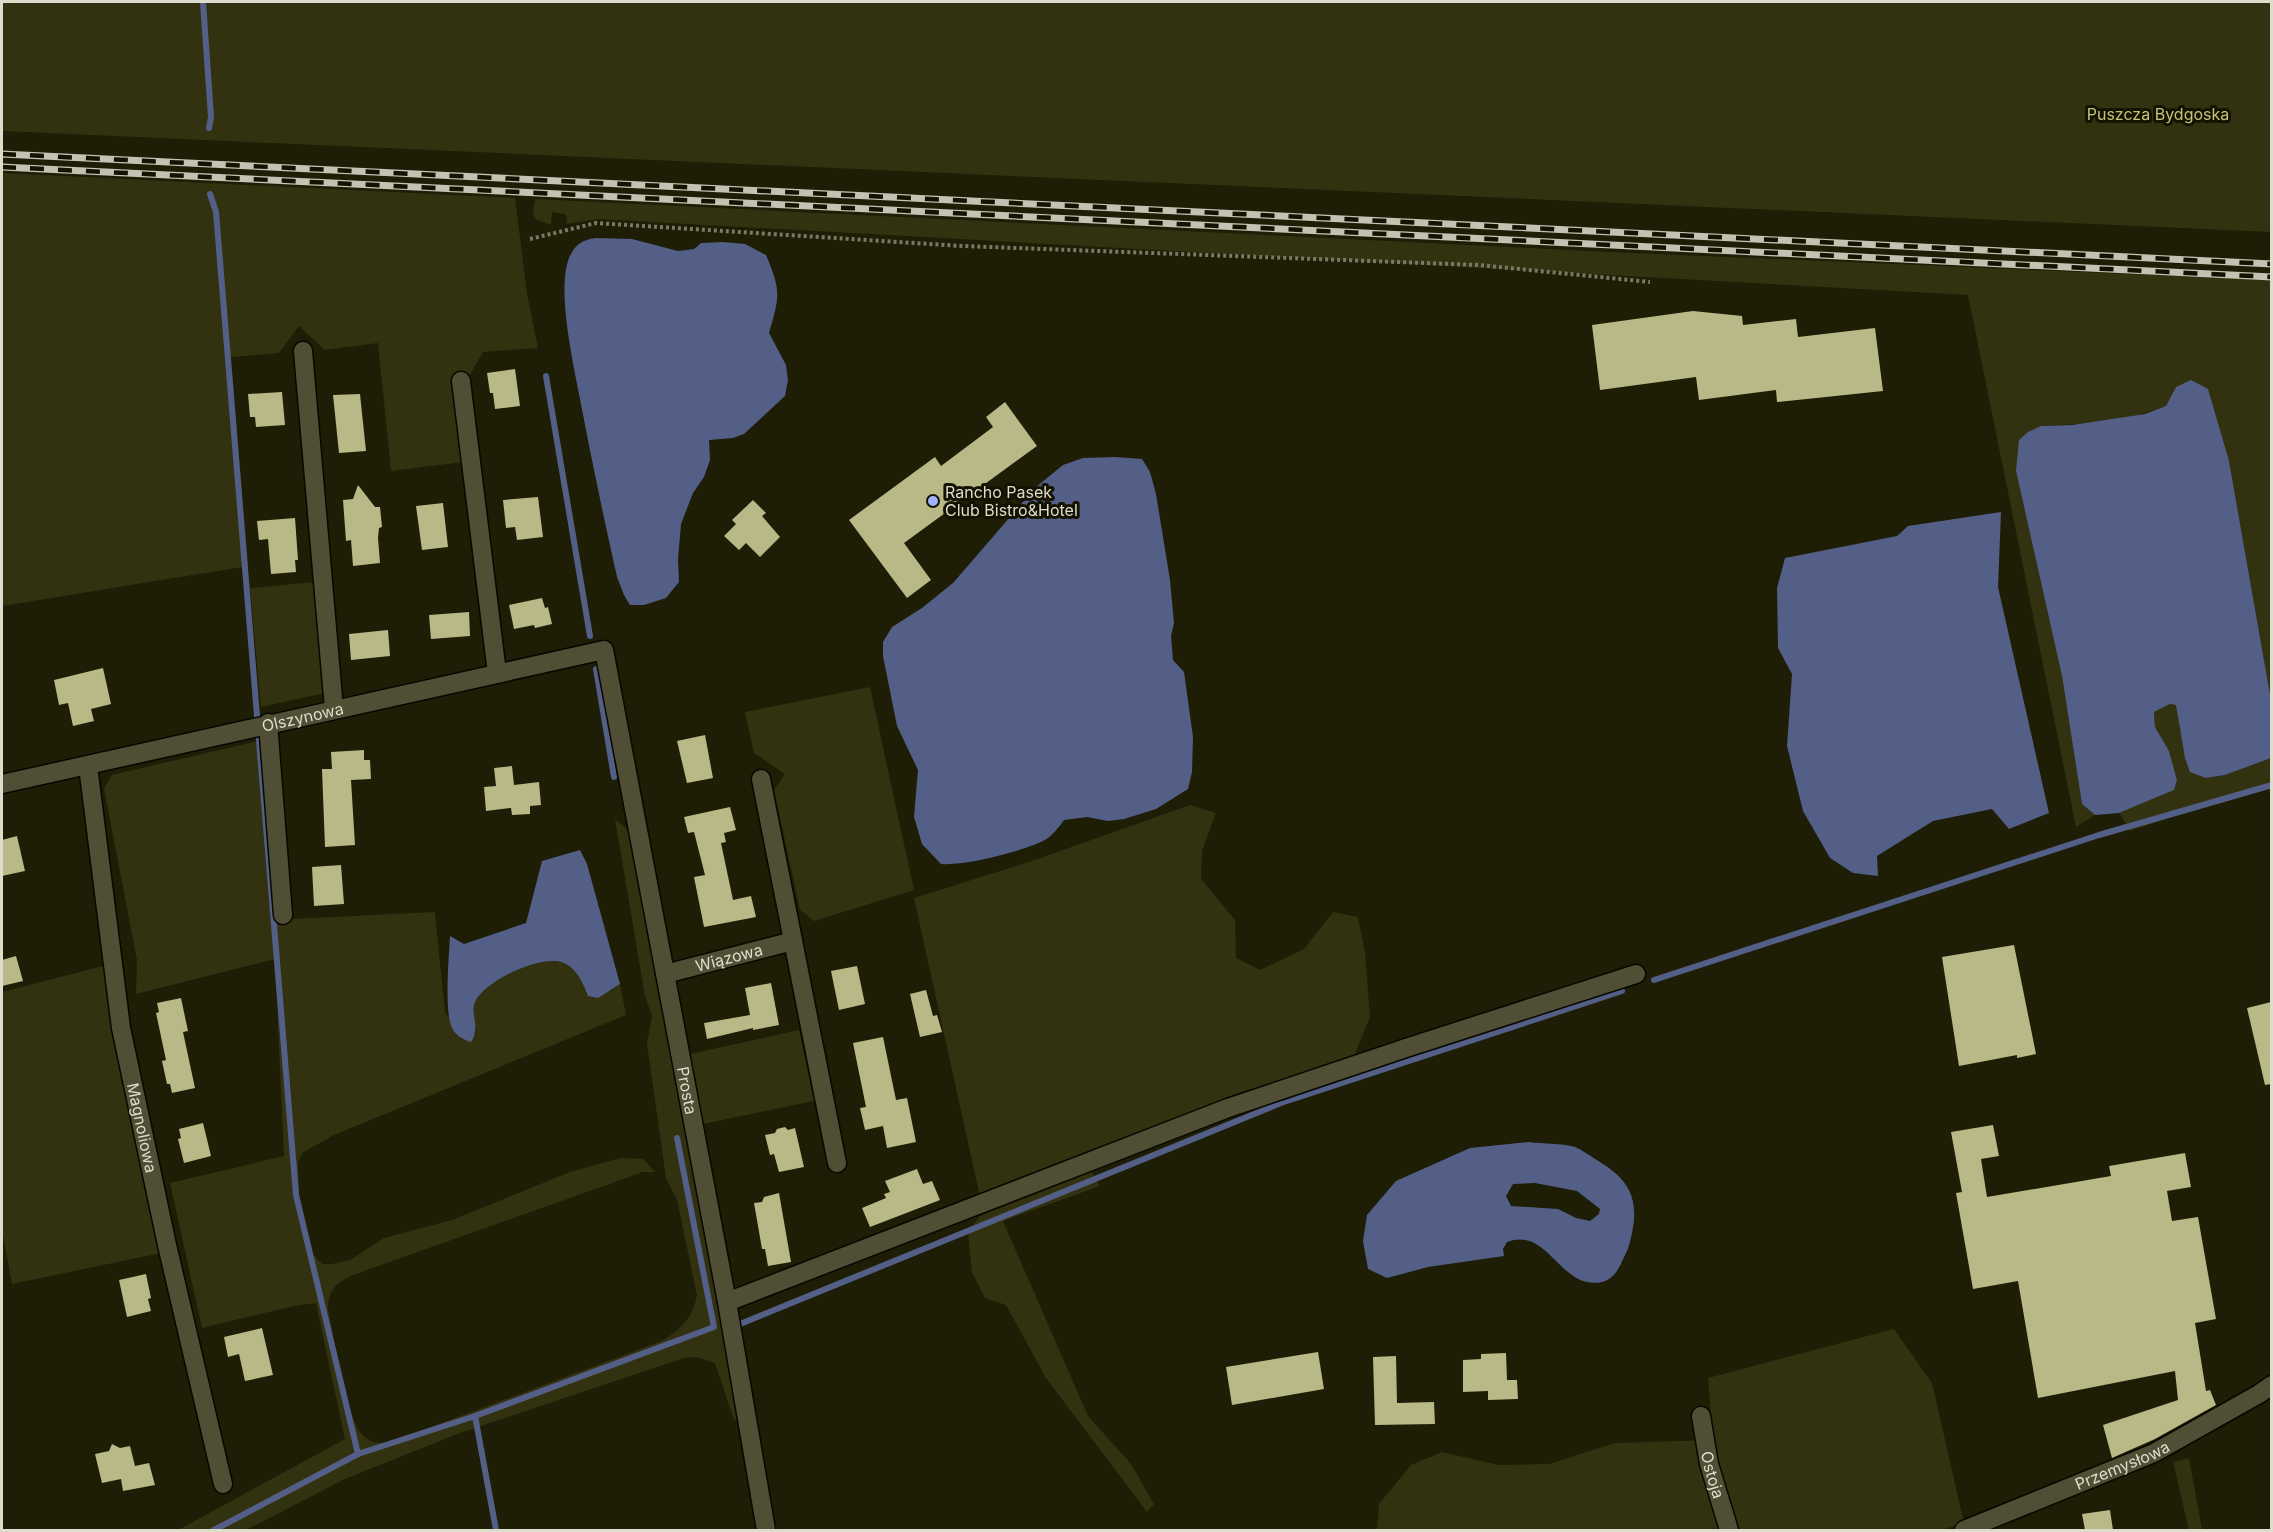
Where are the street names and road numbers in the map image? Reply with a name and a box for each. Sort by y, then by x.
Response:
street label: Olszynowa [260,698,345,736]
street label: Wiązowa [693,939,765,976]
street label: Prosta [673,1065,701,1116]
street label: Magnoliowa [123,1081,161,1175]
street label: Przemysłowa [2072,1436,2173,1494]
street label: Ostoja [1697,1450,1729,1501]

